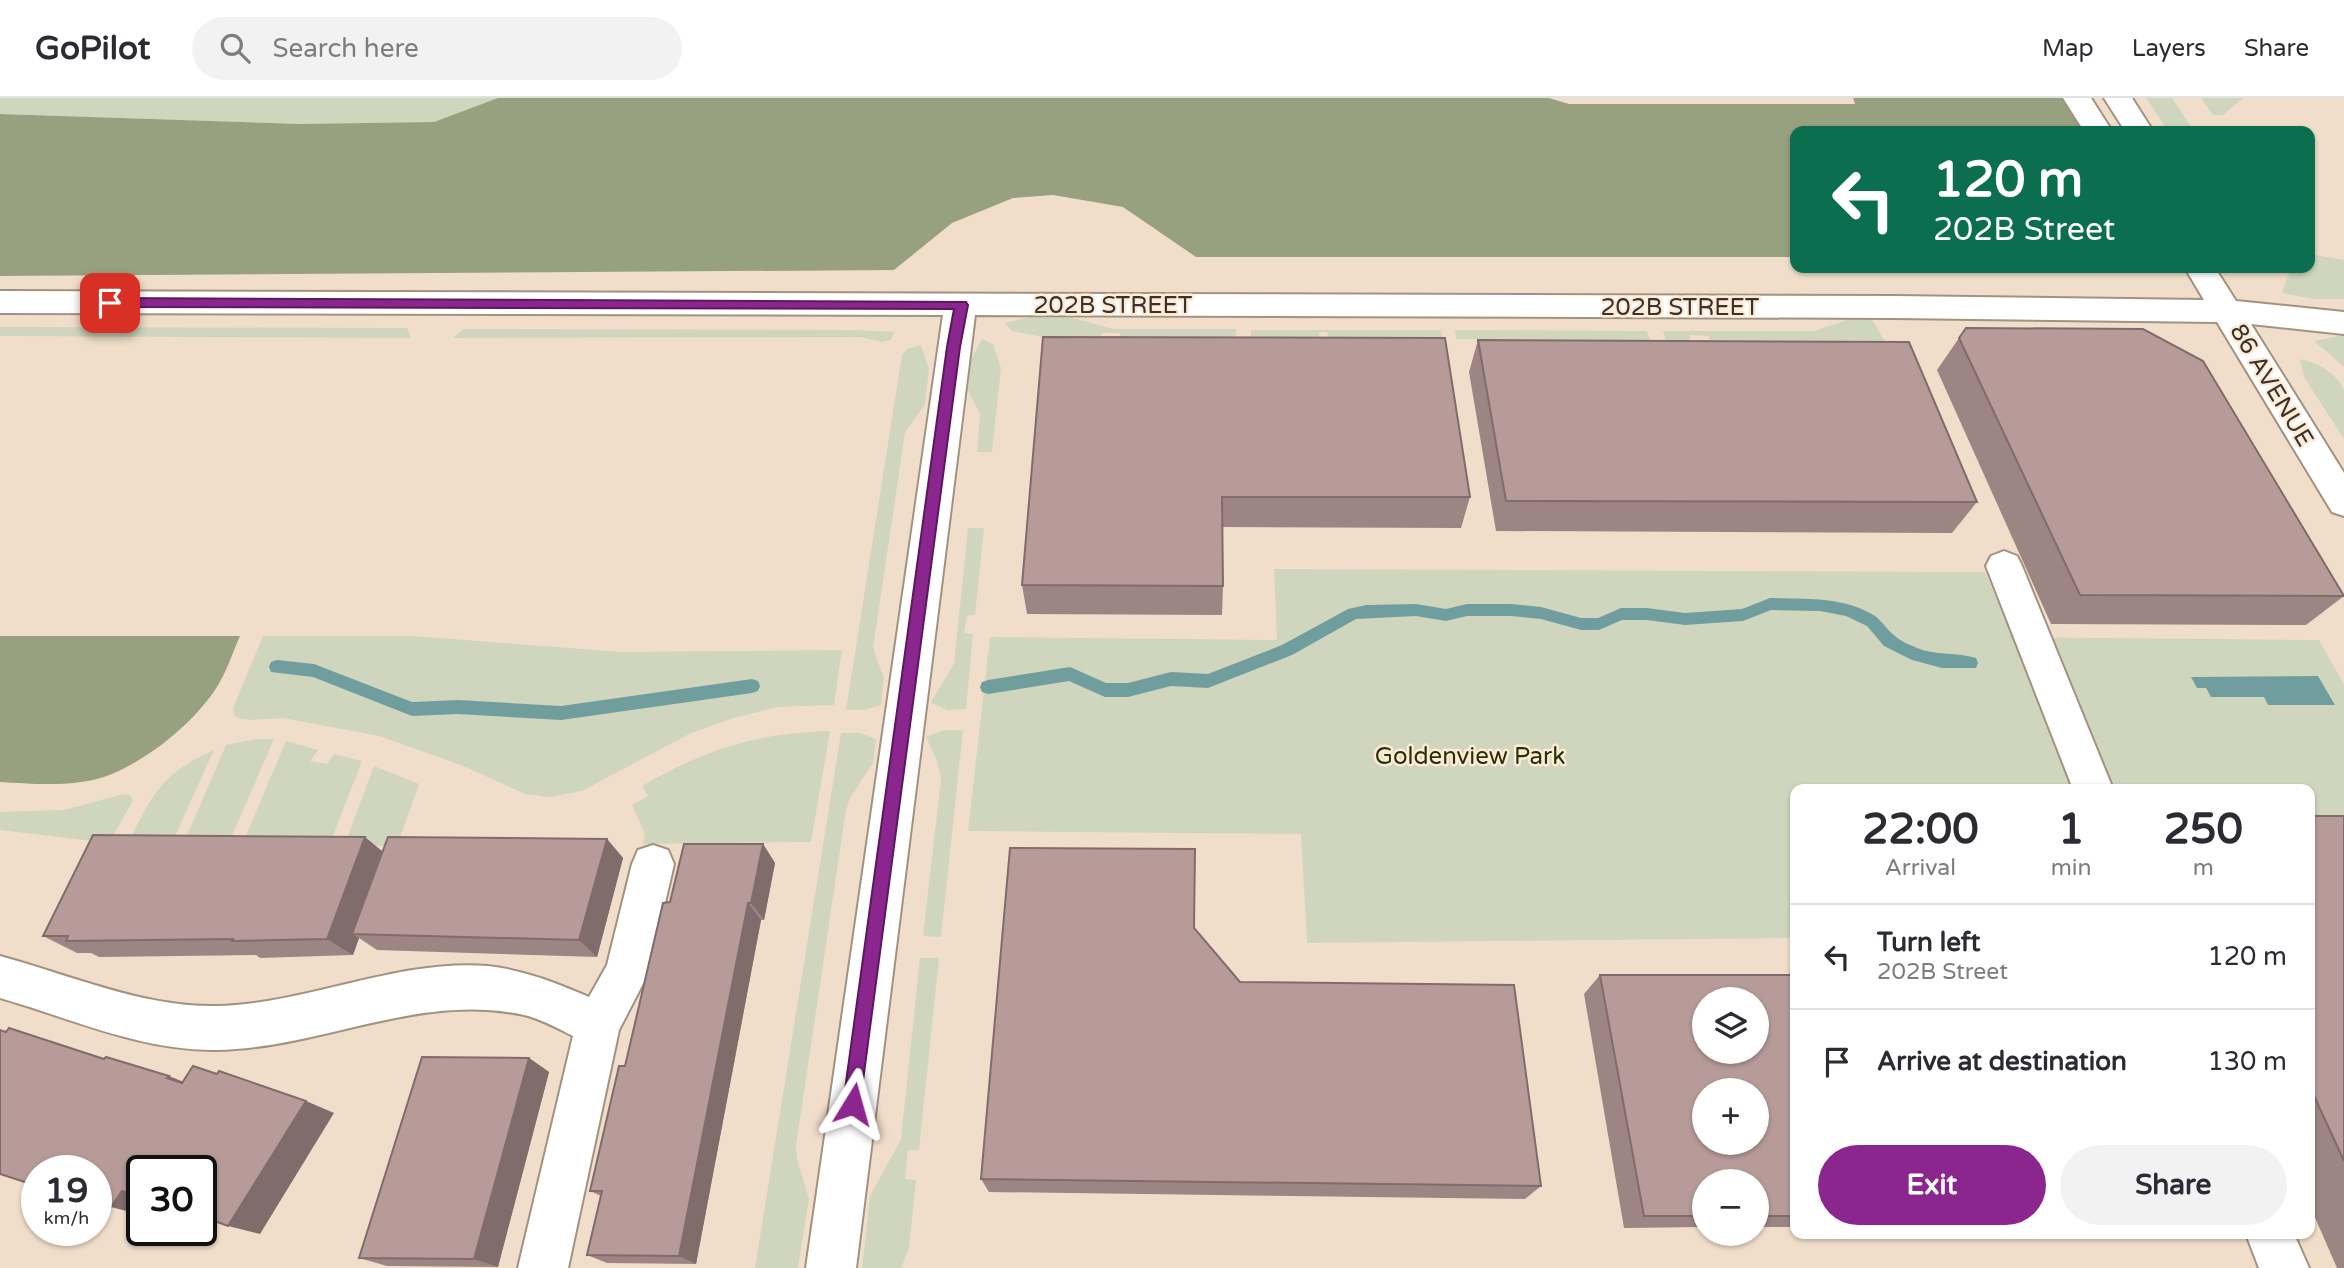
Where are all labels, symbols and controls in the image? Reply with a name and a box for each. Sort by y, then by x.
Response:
search box [192,17,682,80]
text: GoPilot [35,29,150,68]
icon: search [216,29,254,67]
text: Search here [272,33,419,64]
text: Map [2042,34,2094,63]
text: Layers [2132,34,2206,63]
text: Share [2244,34,2309,63]
text: 120 m [1933,151,2083,210]
icon: left [1818,154,1909,245]
text: 202B Street [1933,211,2115,249]
pin [80,273,140,333]
icon: arrive [91,284,129,322]
street label: 202B STREET [1034,291,1193,320]
street label: 202B STREET [1601,293,1760,322]
street label: 86 AVENUE [2224,319,2320,452]
park label: Goldenview Park [1375,742,1565,771]
text: 22:00 [1862,804,1979,855]
text: 1 [2058,804,2084,855]
text: 250 [2164,804,2243,855]
text: Arrival [1885,854,1956,882]
text: min [2051,854,2092,882]
text: m [2193,854,2214,882]
text: Turn left [1877,927,1980,958]
icon: left [1818,938,1856,976]
text: 120 m [2207,941,2287,972]
text: 202B Street [1877,958,2008,986]
map controls [1692,987,1769,1246]
button: layers [1692,987,1769,1064]
icon: arrive [1818,1043,1856,1081]
text: Arrive at destination [1877,1046,2127,1077]
text: 130 m [2207,1046,2287,1077]
position arrow [816,1067,890,1141]
button: + [1692,1078,1769,1155]
button: Exit [1818,1145,2046,1225]
button: Share [2060,1145,2287,1225]
speed limit sign: 30 [126,1155,217,1246]
button: − [1692,1169,1769,1246]
text: 19 [45,1170,88,1212]
text: km/h [44,1207,89,1229]

